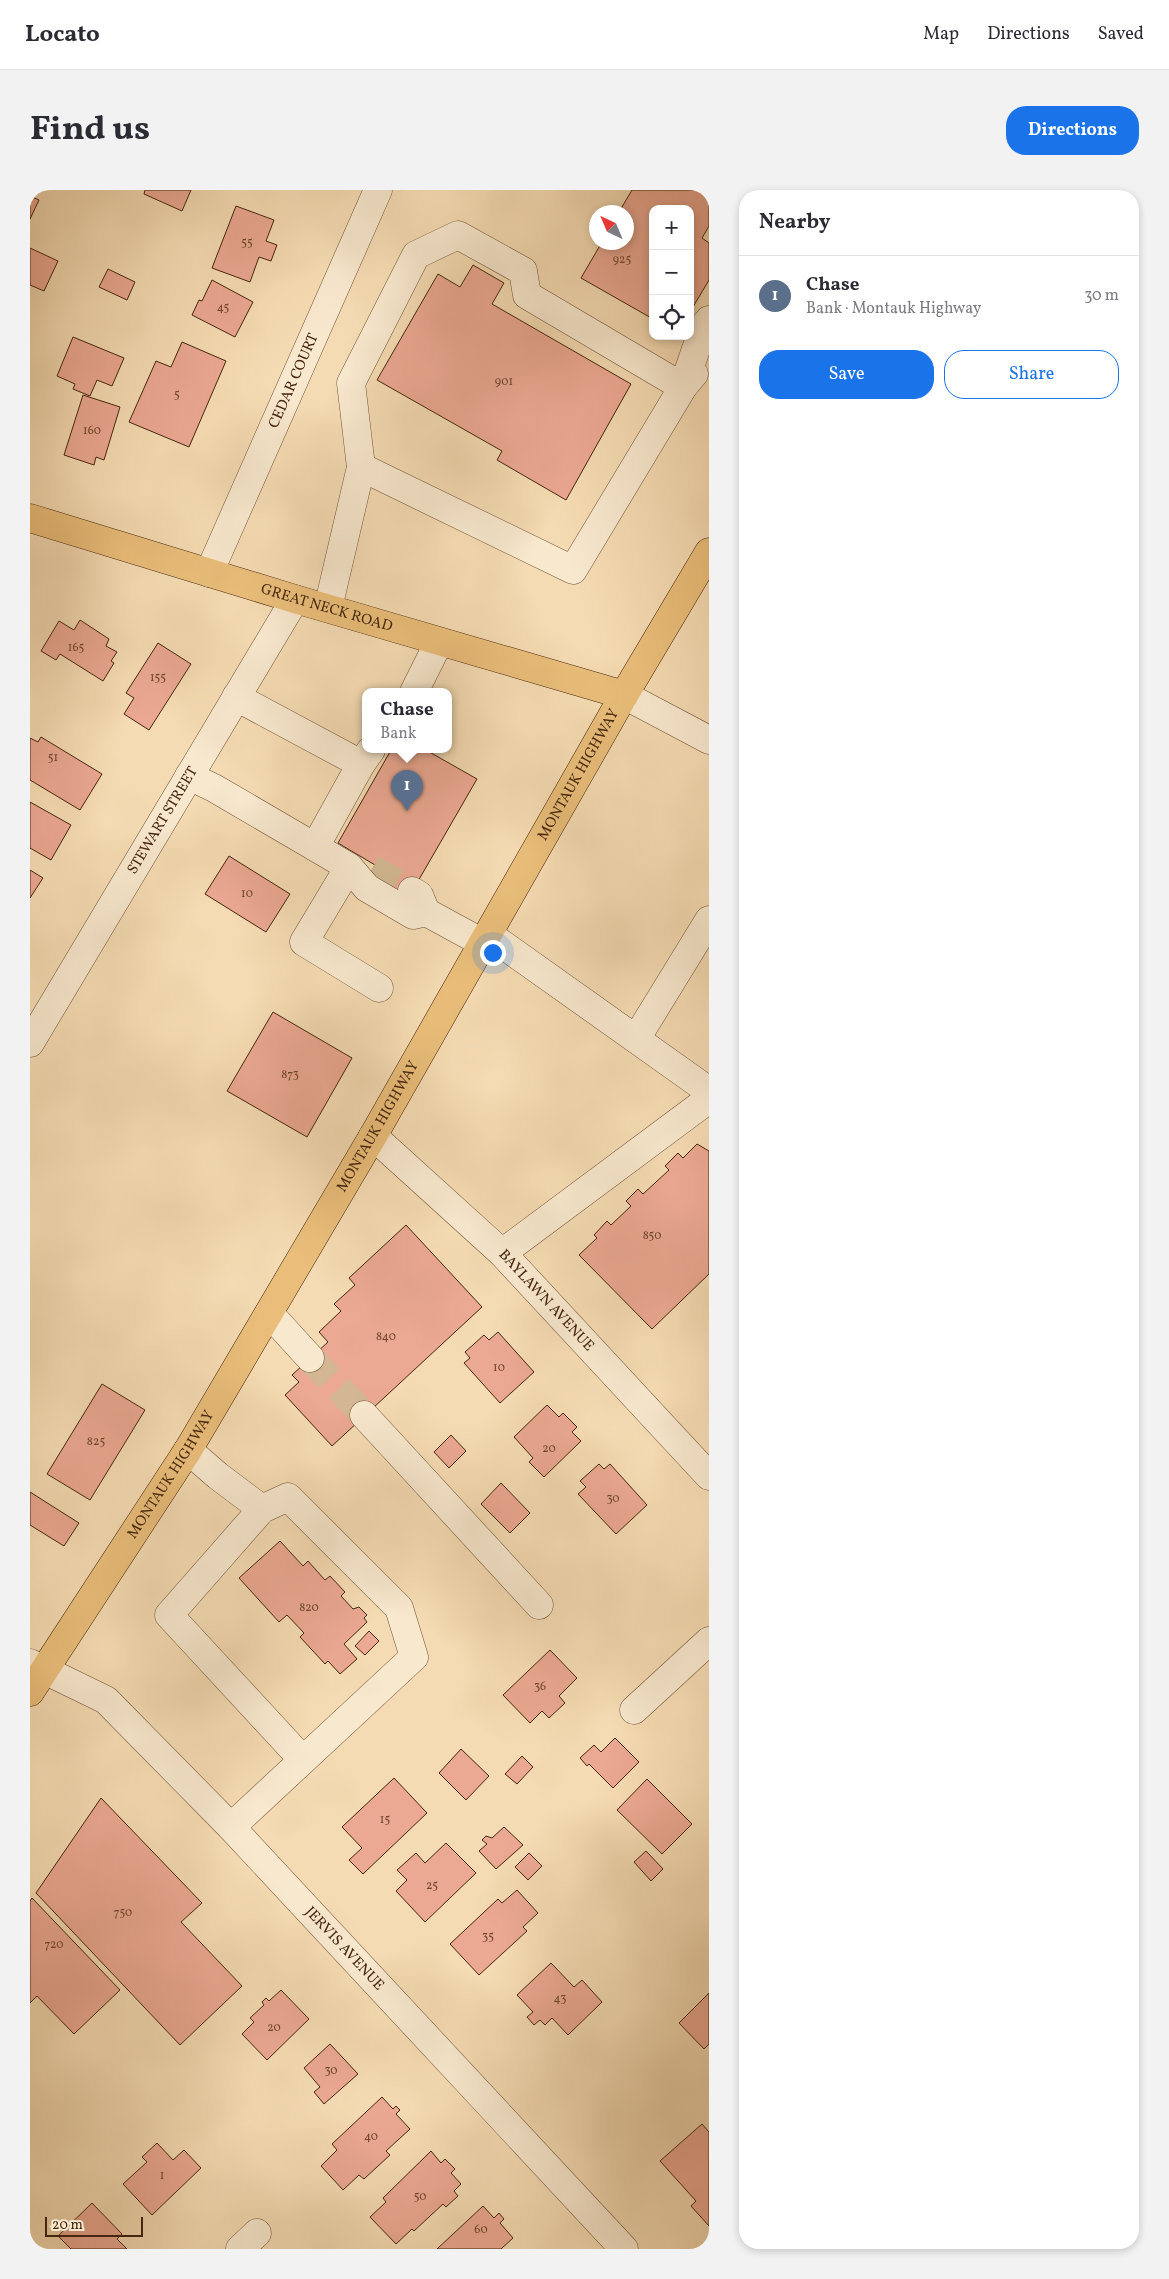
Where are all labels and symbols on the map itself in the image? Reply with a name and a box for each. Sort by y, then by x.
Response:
north arrow [589,205,634,250]
house number: 55 [241,235,253,251]
house number: 925 [613,252,631,268]
house number: 45 [217,300,230,316]
street label: CEDAR COURT [264,330,324,432]
house number: 901 [495,374,513,390]
house number: 5 [174,387,180,403]
house number: 160 [83,423,101,439]
street label: GREAT NECK ROAD [258,579,395,637]
house number: 165 [68,640,84,656]
house number: 155 [150,670,166,686]
street label: MONTAUK HIGHWAY [533,705,625,845]
house number: 51 [48,750,58,766]
street label: STEWART STREET [122,763,203,878]
pin: 1 [391,770,423,811]
house number: 10 [241,886,253,902]
your location [480,940,506,966]
street label: MONTAUK HIGHWAY [332,1057,424,1196]
house number: 873 [281,1067,299,1083]
house number: 850 [643,1228,661,1244]
street label: BAYLAWN AVENUE [493,1245,599,1356]
house number: 840 [376,1329,396,1345]
house number: 10 [493,1360,505,1376]
street label: MONTAUK HIGHWAY [122,1406,220,1543]
house number: 825 [87,1434,105,1450]
house number: 20 [542,1441,556,1457]
house number: 30 [606,1491,620,1507]
house number: 820 [299,1600,319,1616]
house number: 36 [534,1679,546,1695]
house number: 15 [380,1812,390,1828]
house number: 25 [426,1878,438,1894]
street label: JERVIS AVENUE [300,1902,389,1995]
house number: 750 [114,1905,132,1921]
house number: 35 [482,1929,494,1945]
house number: 720 [44,1937,64,1953]
house number: 43 [554,1991,566,2007]
house number: 20 [267,2020,281,2036]
house number: 30 [324,2063,338,2079]
house number: 40 [364,2129,378,2145]
house number: 1 [160,2168,164,2184]
house number: 50 [414,2189,426,2205]
scale bar [45,2214,142,2237]
house number: 60 [474,2222,488,2238]

